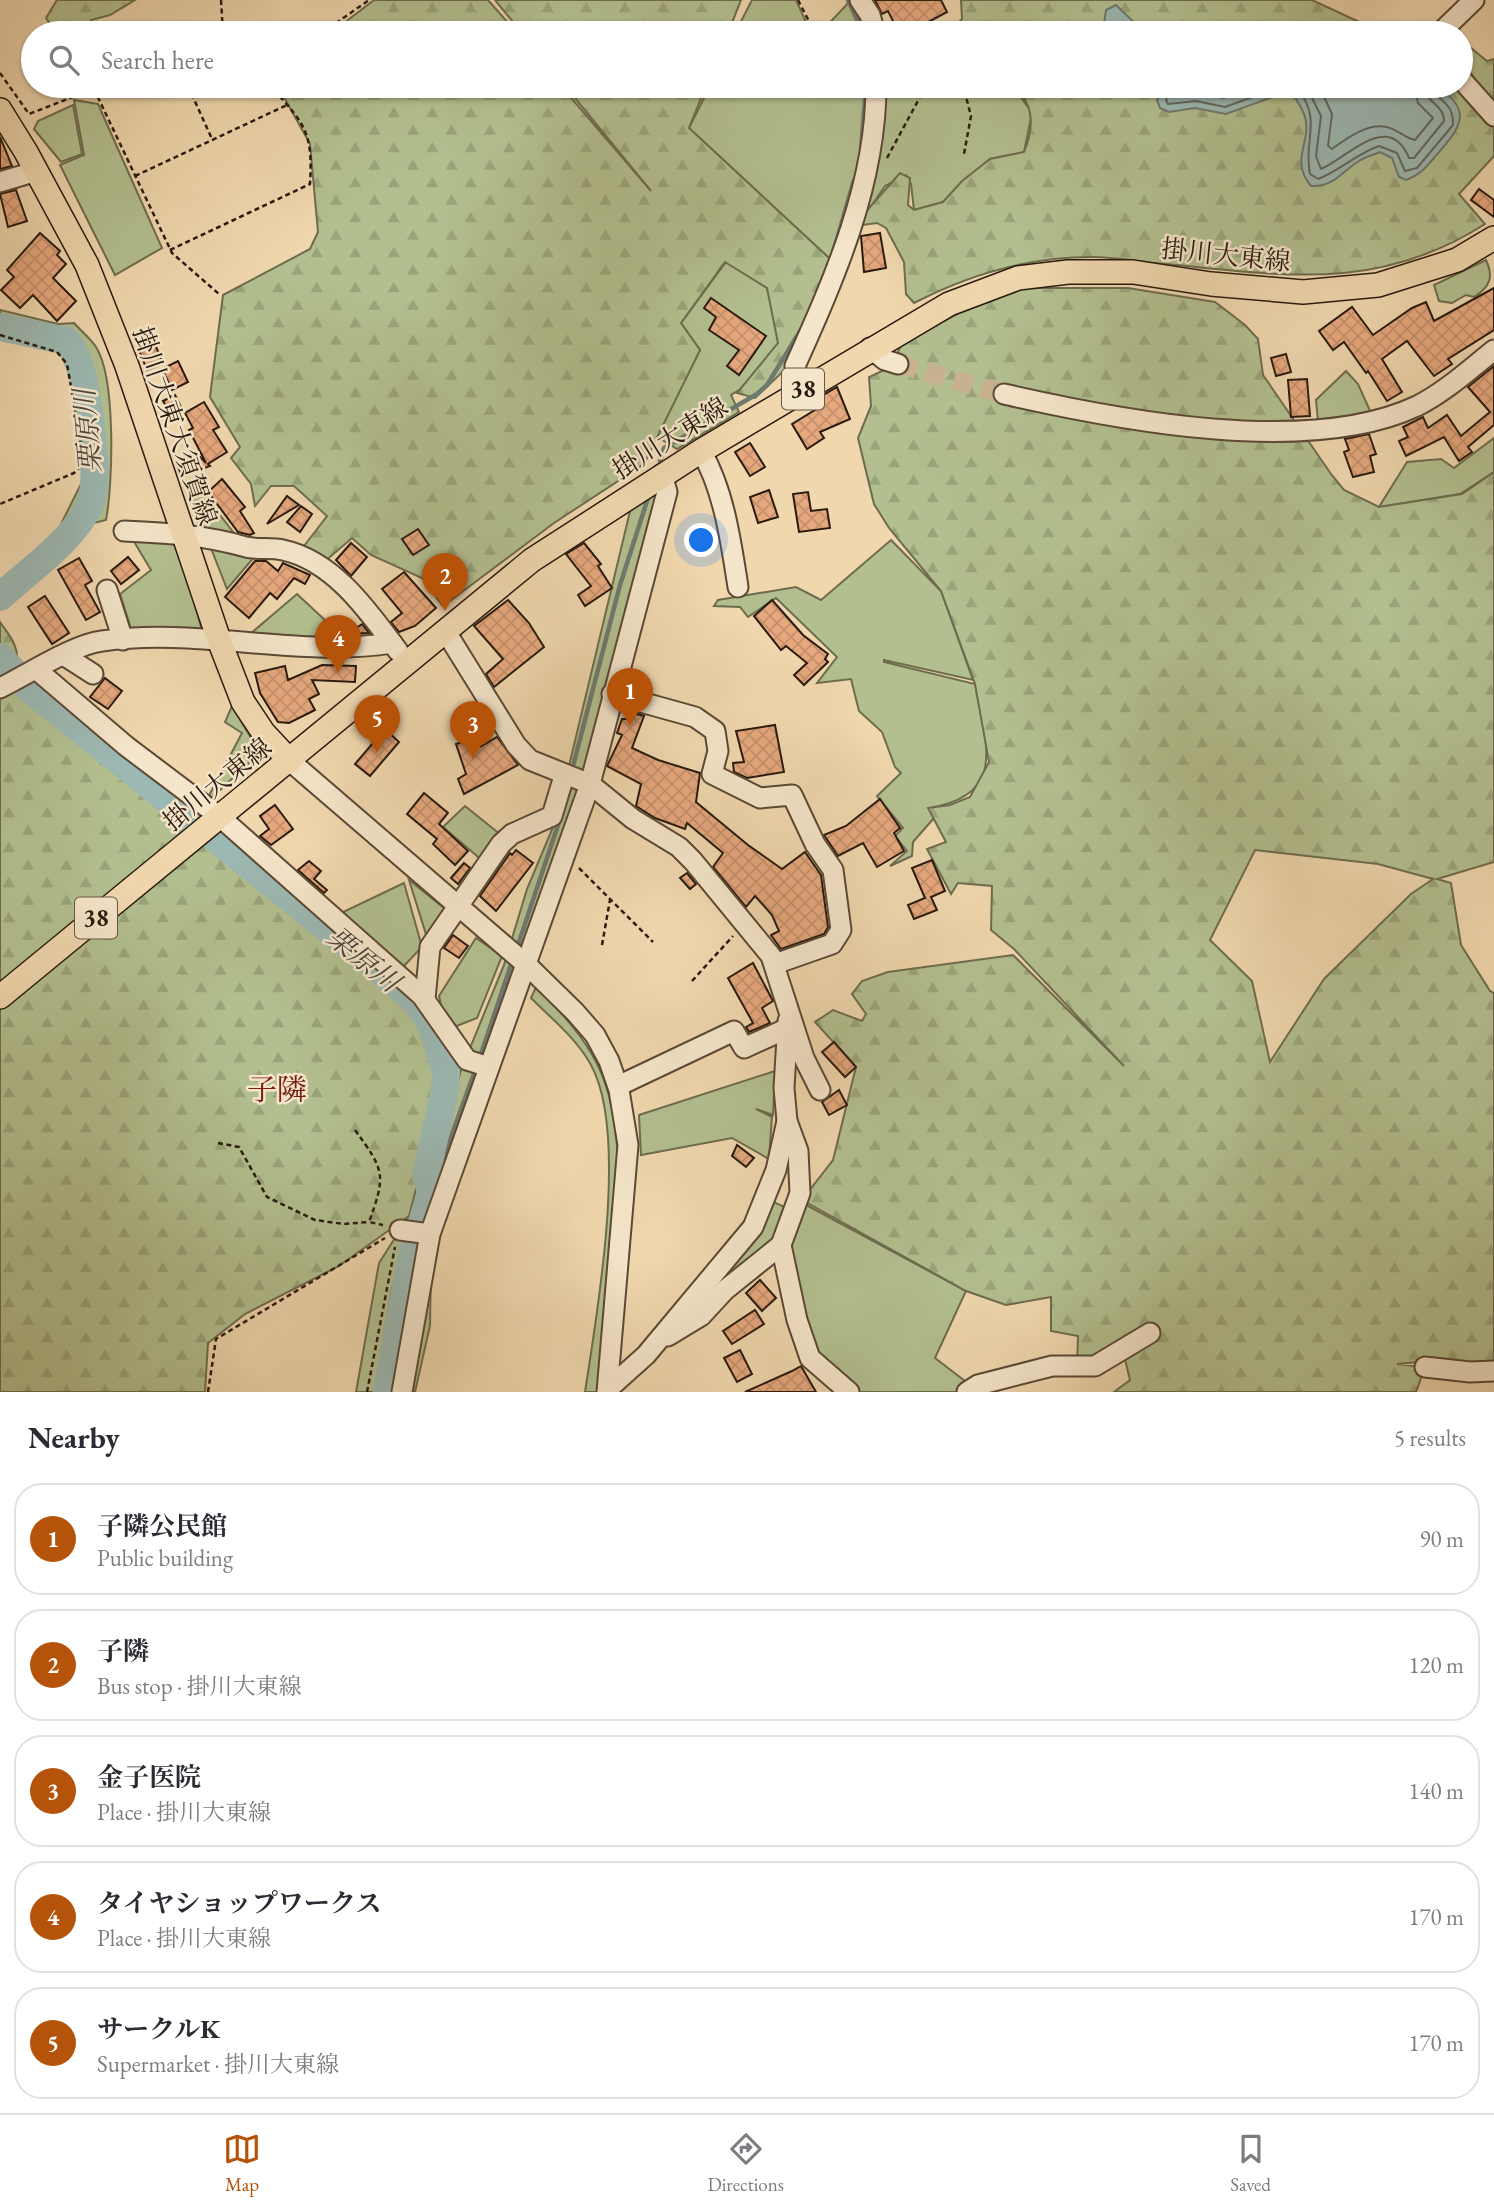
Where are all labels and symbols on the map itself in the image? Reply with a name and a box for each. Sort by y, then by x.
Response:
street label: 掛川大東線 [1160,231,1292,279]
street label: 掛川大東大須賀線 [125,322,225,530]
road number: 38 [782,368,824,410]
water label: 栗原川 [65,385,109,474]
street label: 掛川大東線 [606,389,734,487]
your location [684,523,718,557]
pin: 2 [422,553,468,611]
pin: 4 [315,615,361,673]
pin: 1 [607,668,653,726]
pin: 5 [354,695,400,753]
pin: 3 [450,701,496,759]
street label: 掛川大東線 [156,730,278,838]
road number: 38 [75,898,117,938]
water label: 栗原川 [320,919,410,1001]
district label: 子隣 [247,1070,307,1109]

